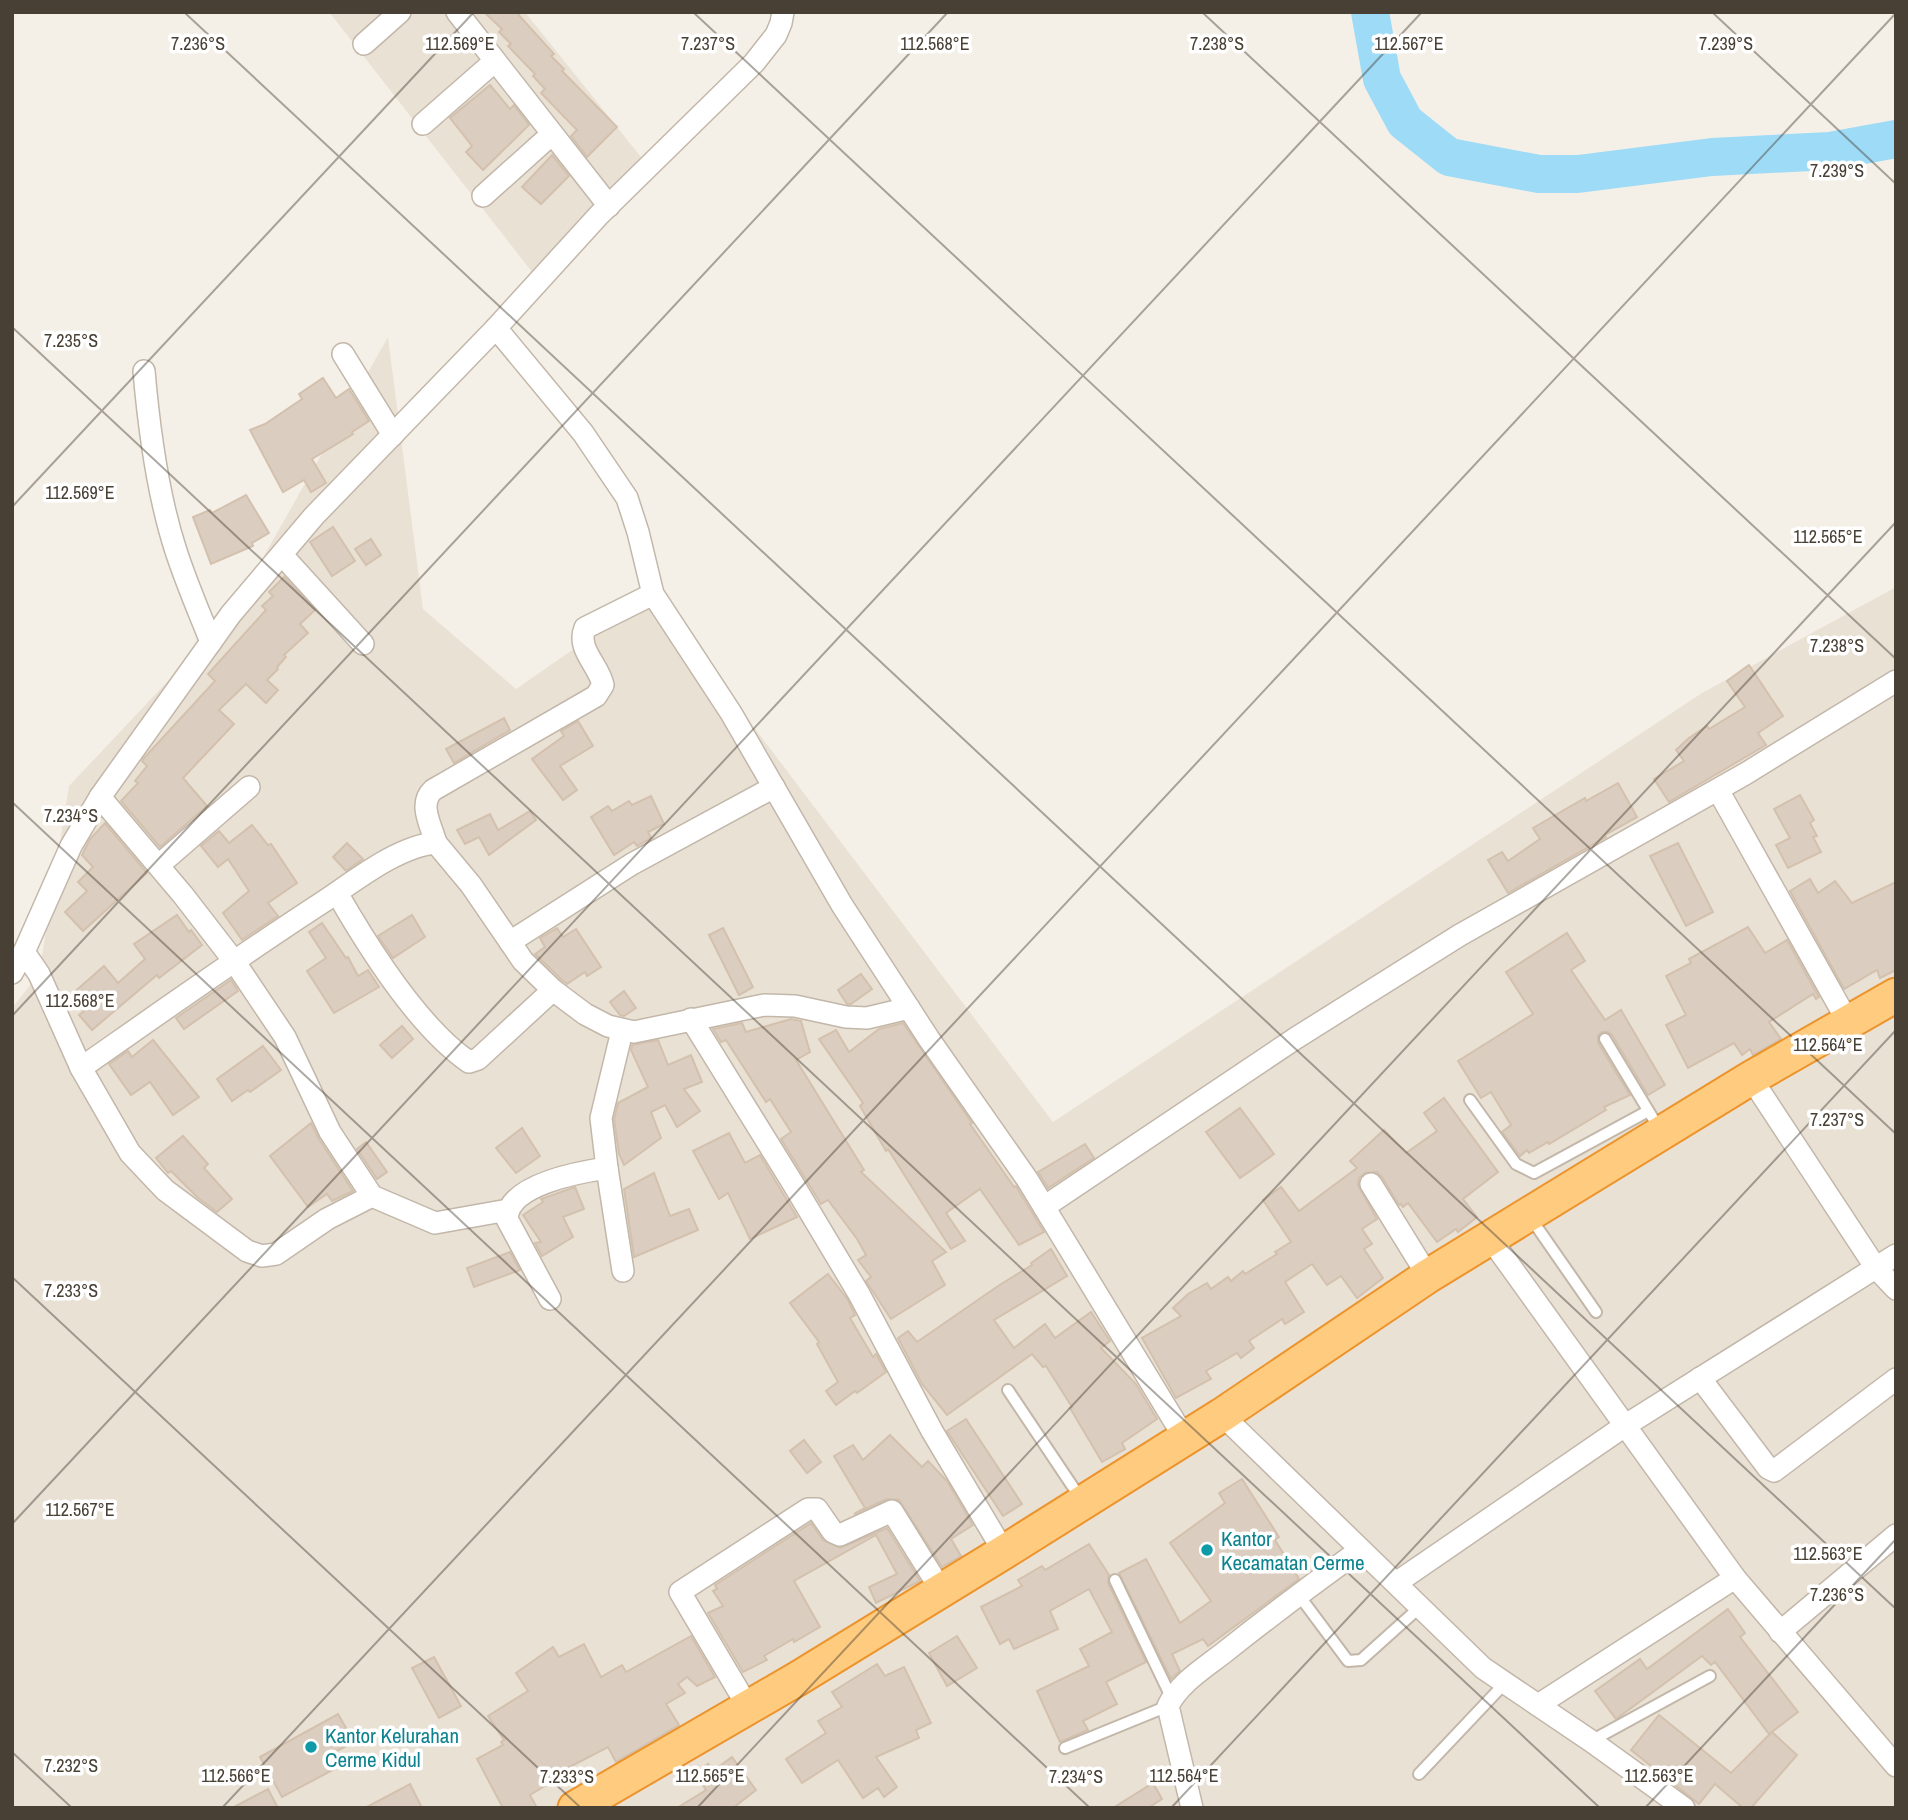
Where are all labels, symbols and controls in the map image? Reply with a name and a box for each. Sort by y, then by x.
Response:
text: 7.236°S [171,31,225,56]
text: 112.569°E [425,31,495,56]
text: 7.237°S [681,31,735,56]
text: 112.568°E [900,31,970,56]
text: 7.238°S [1190,31,1244,56]
text: 112.567°E [1374,31,1444,56]
text: 7.239°S [1699,31,1753,56]
text: 7.239°S [1810,158,1864,183]
text: 7.235°S [44,328,98,353]
text: 112.569°E [45,480,115,505]
text: 112.565°E [1793,524,1863,549]
text: 7.238°S [1810,633,1864,658]
text: 7.234°S [44,803,98,828]
text: 112.568°E [45,988,115,1013]
text: 112.564°E [1793,1032,1863,1057]
text: 7.237°S [1810,1107,1864,1132]
text: 7.233°S [44,1278,98,1303]
text: 112.567°E [45,1497,115,1522]
place label: Kantor Kecamatan Cerme [1221,1524,1365,1577]
text: 112.563°E [1793,1541,1863,1566]
marker: Kantor Kecamatan Cerme [1199,1542,1215,1558]
text: 7.236°S [1810,1582,1864,1607]
place label: Kantor Kelurahan Cerme Kidul [325,1721,459,1774]
marker: Kantor Kelurahan Cerme Kidul [303,1739,319,1755]
text: 7.232°S [44,1753,98,1778]
text: 112.566°E [201,1763,271,1788]
text: 112.565°E [675,1763,745,1788]
text: 112.564°E [1149,1763,1219,1788]
text: 112.563°E [1624,1763,1694,1788]
text: 7.233°S [540,1764,594,1789]
text: 7.234°S [1049,1764,1103,1789]

